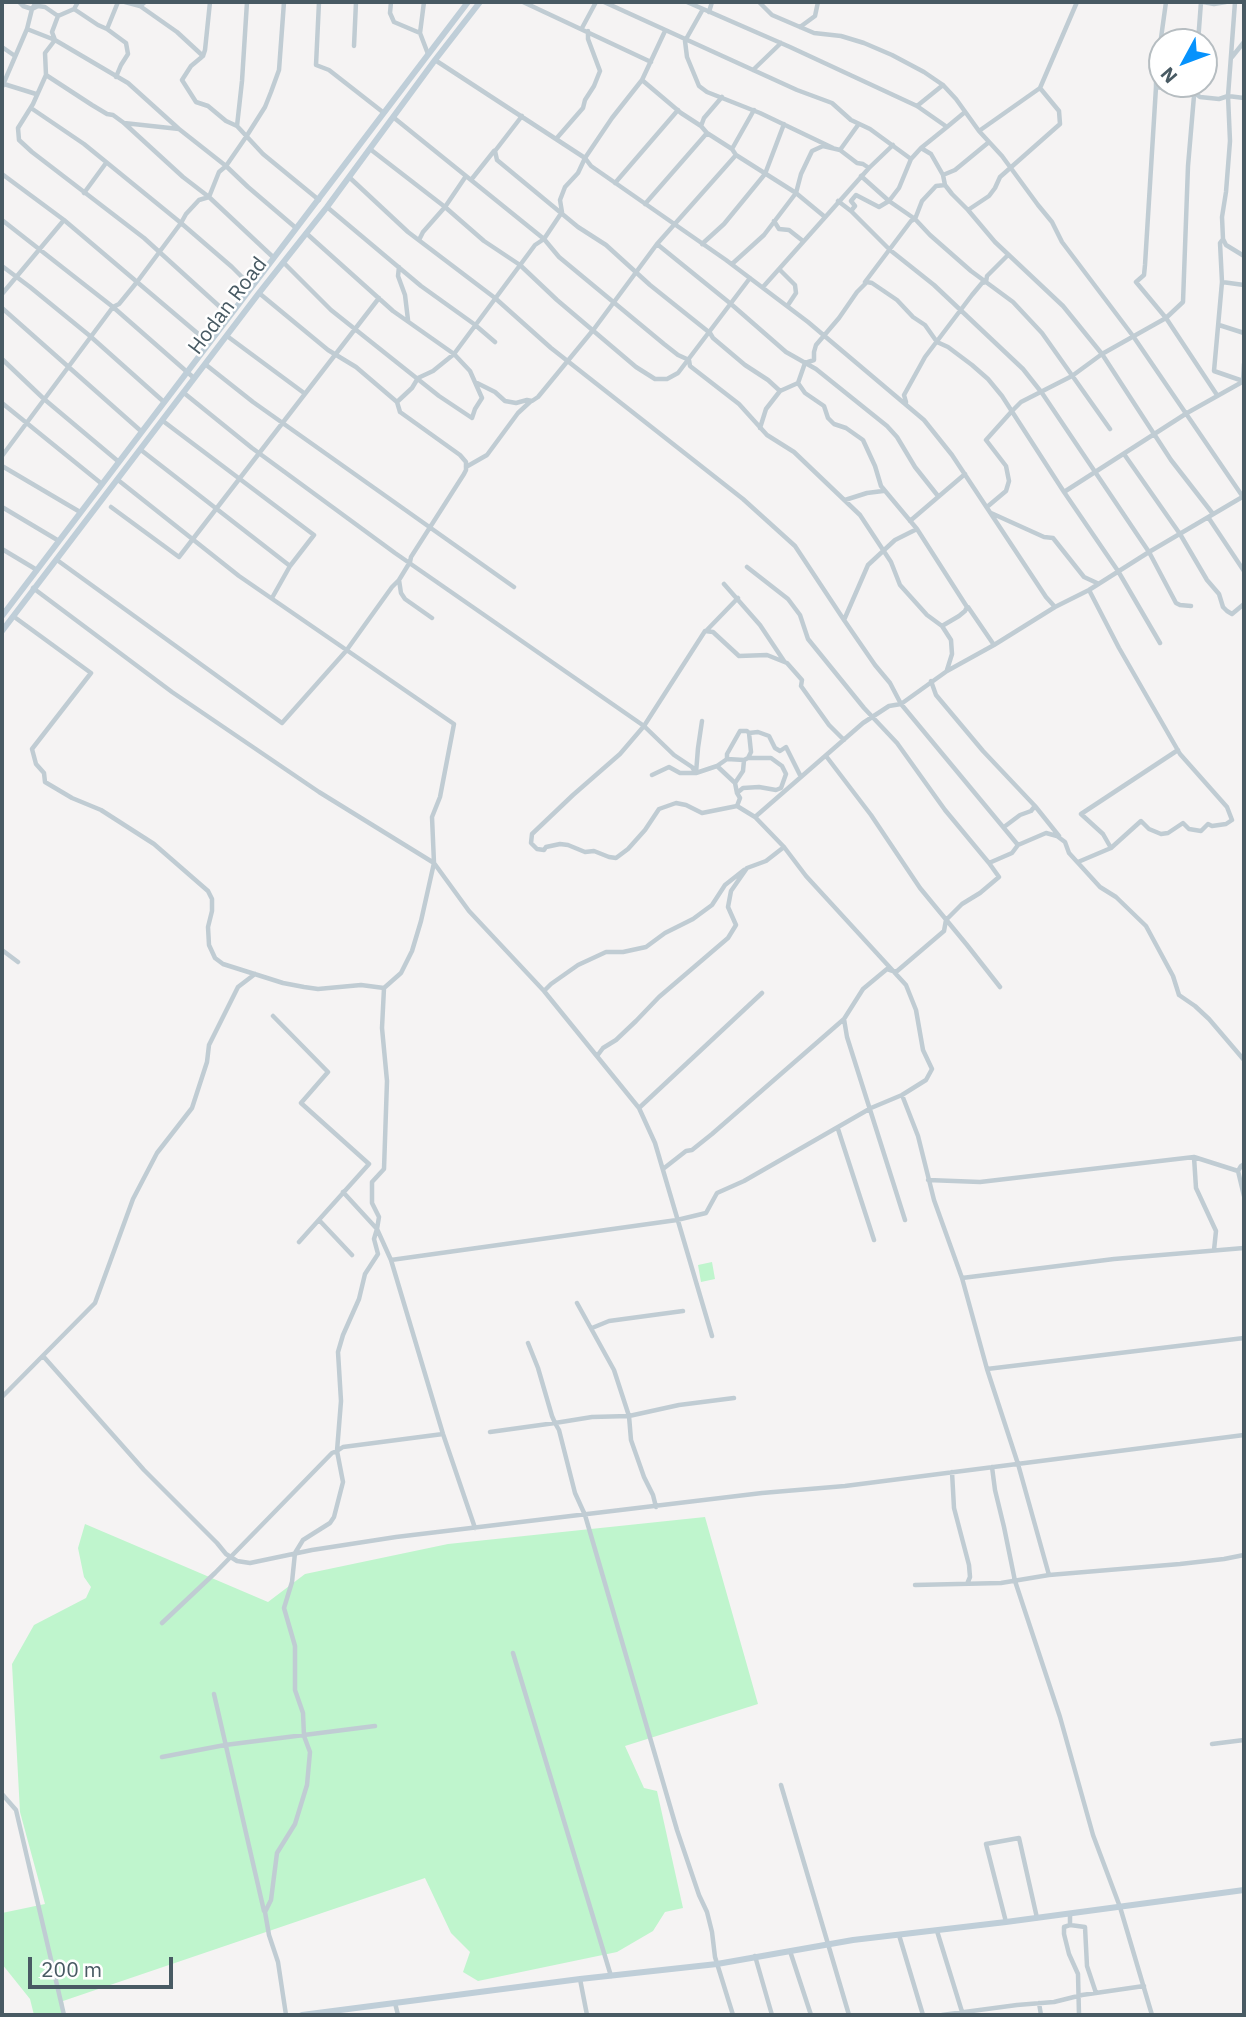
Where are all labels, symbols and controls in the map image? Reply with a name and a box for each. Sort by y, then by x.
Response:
north arrow [1148,28,1218,98]
text: N [1155,62,1182,89]
street label: Hodan Road [183,252,273,360]
scale bar [32,1944,177,1988]
text: 200 m [41,1955,102,1983]

